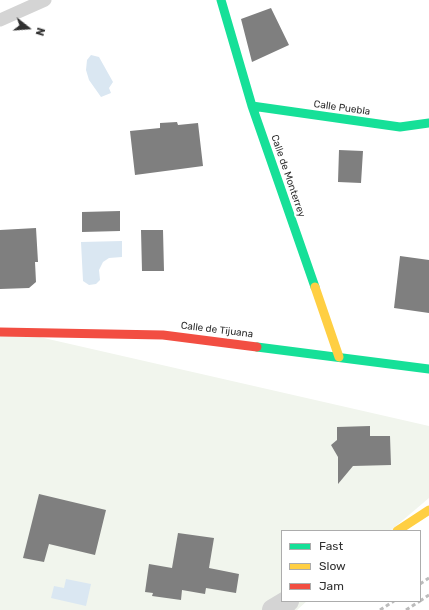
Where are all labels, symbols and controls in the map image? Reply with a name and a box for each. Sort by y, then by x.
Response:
north arrow [8,8,48,48]
text: N [33,26,47,37]
street label: Calle Puebla [313,98,371,118]
street label: Calle de Monterrey [268,133,308,219]
street label: Calle de Tijuana [180,320,254,340]
legend [281,530,421,602]
text: Fast [319,539,343,553]
text: Slow [319,559,346,573]
text: Jam [319,579,344,593]

